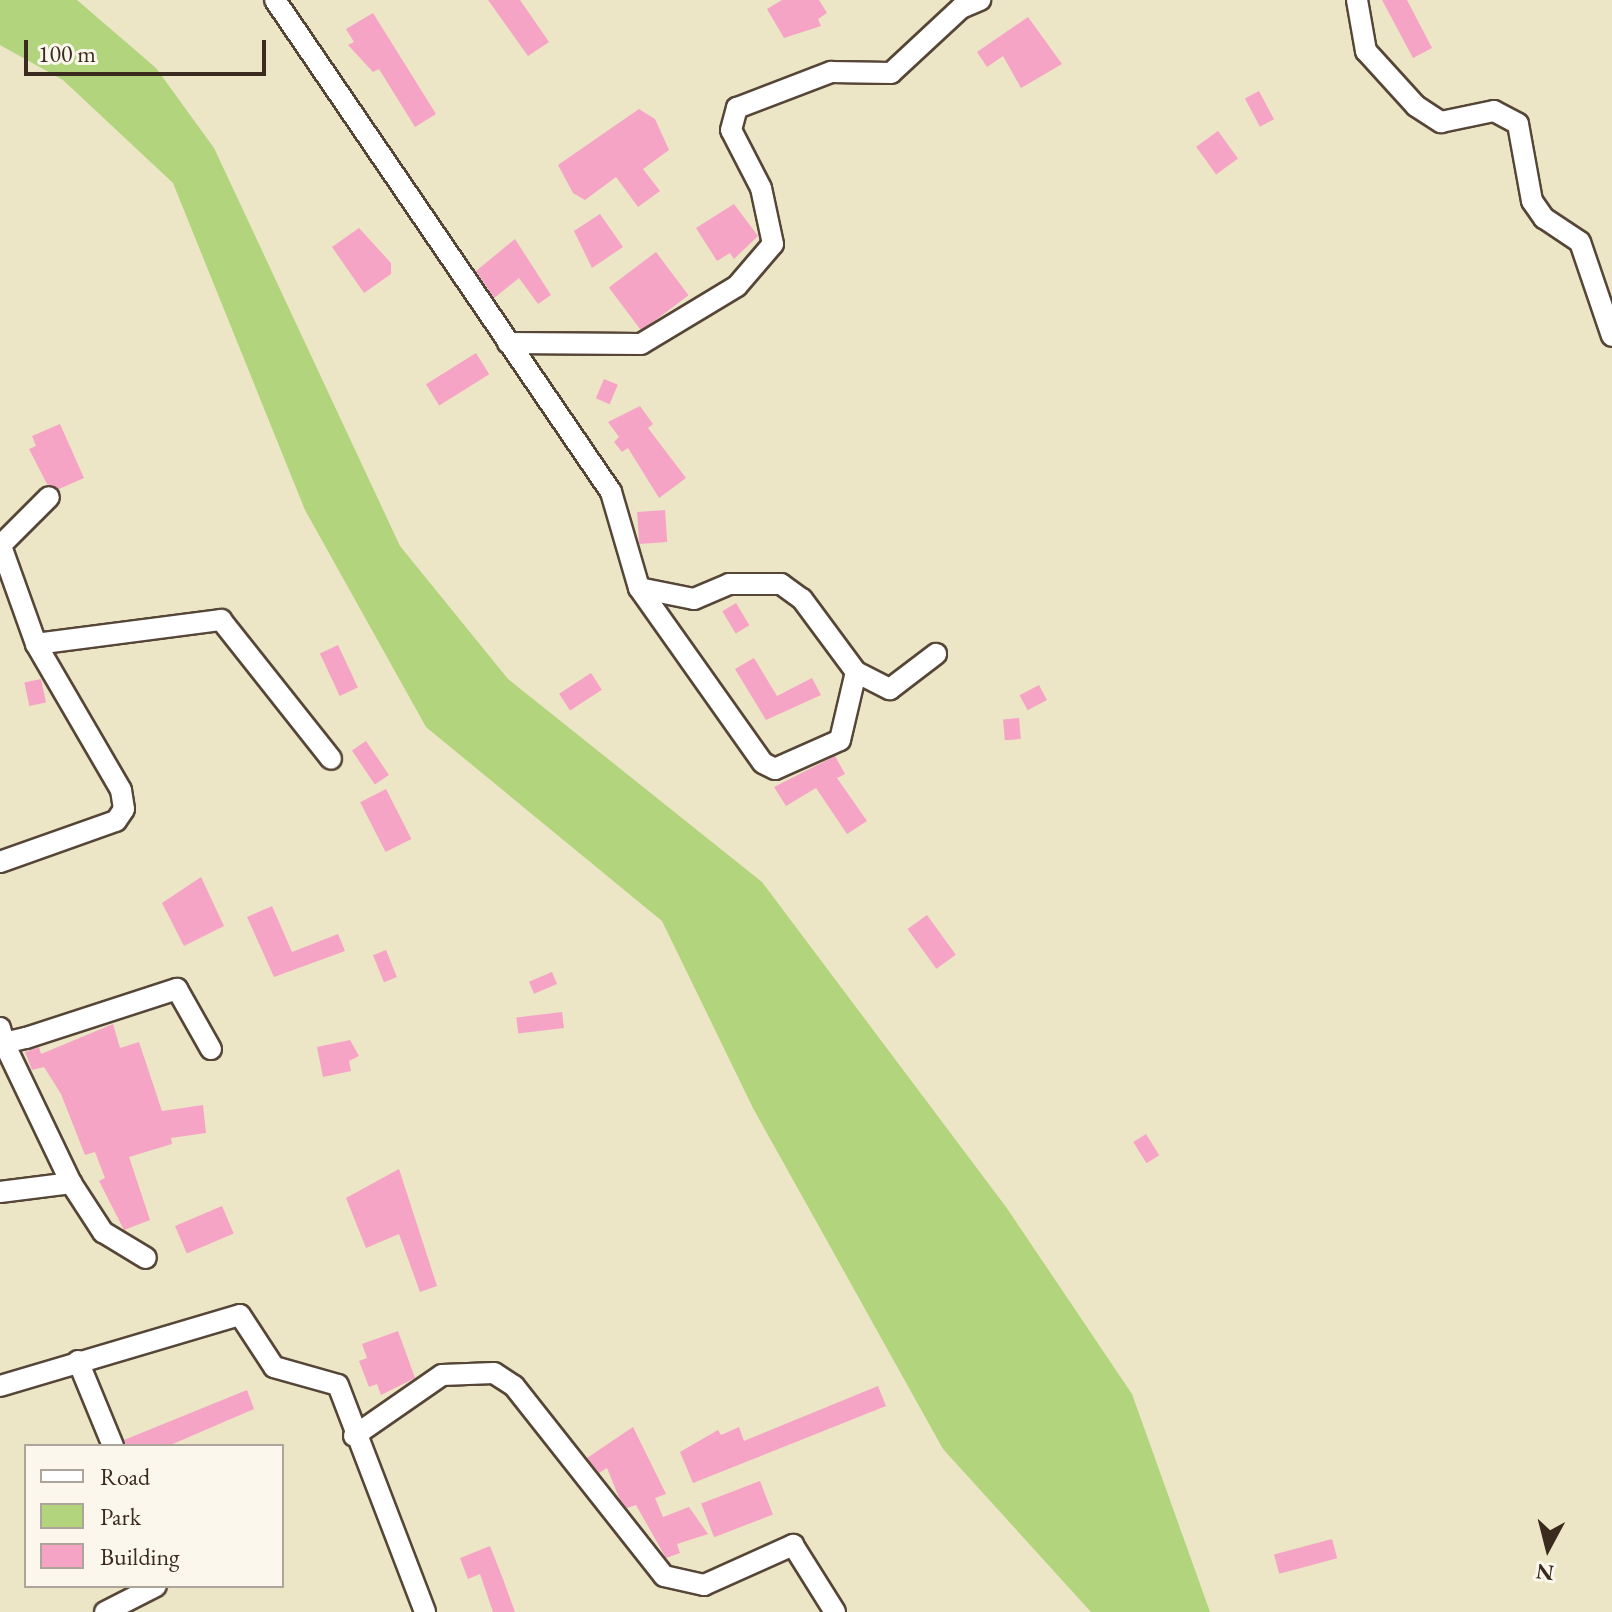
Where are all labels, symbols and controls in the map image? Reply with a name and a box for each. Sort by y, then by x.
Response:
scale bar [28,24,270,74]
text: 100 m [38,38,96,69]
legend [24,1444,284,1588]
text: Road [100,1461,150,1492]
text: Park [100,1501,141,1532]
north arrow [1508,1508,1588,1588]
text: Building [100,1541,180,1572]
text: N [1534,1557,1556,1588]

